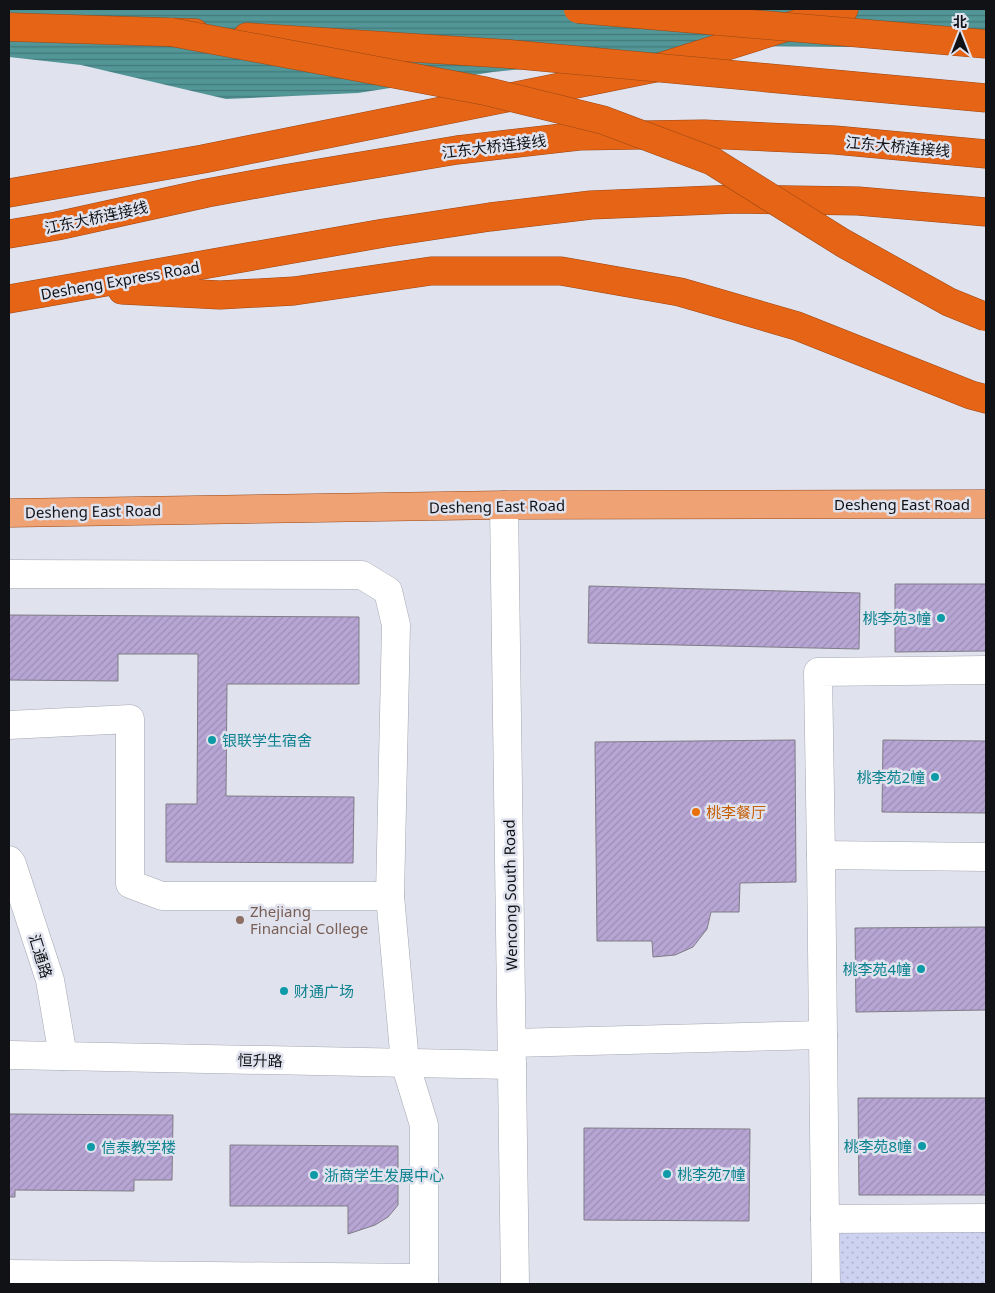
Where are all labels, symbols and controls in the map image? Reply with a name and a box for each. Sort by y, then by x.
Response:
north arrow [935,10,985,60]
text: 北 [953,12,967,31]
street label: 江东大桥连接线 [441,130,547,162]
street label: 江东大桥连接线 [845,131,951,161]
street label: 江东大桥连接线 [43,196,149,238]
street label: Desheng Express Road [39,256,201,304]
street label: Desheng East Road [834,494,970,514]
street label: Desheng East Road [429,495,565,517]
street label: Desheng East Road [25,500,161,522]
place label: 桃李苑3幢 [862,608,931,628]
marker: 桃李苑3幢 [935,612,947,624]
place label: 银联学生宿舍 [222,730,312,750]
marker: 银联学生宿舍 [206,734,218,746]
place label: 桃李苑2幢 [856,767,925,787]
marker: 桃李苑2幢 [929,771,941,783]
place label: 桃李餐厅 [706,802,766,822]
marker: 桃李餐厅 [690,806,702,818]
street label: Wencong South Road [499,819,521,971]
place label: Zhejiang Financial College [250,901,368,938]
marker: Zhejiang Financial College [234,914,246,926]
street label: 汇通路 [25,932,57,980]
place label: 桃李苑4幢 [842,959,911,979]
marker: 桃李苑4幢 [915,963,927,975]
place label: 财通广场 [294,981,354,1001]
marker: 财通广场 [278,985,290,997]
street label: 恒升路 [237,1050,283,1070]
place label: 桃李苑8幢 [843,1136,912,1156]
place label: 信泰教学楼 [101,1137,176,1157]
marker: 桃李苑8幢 [916,1140,928,1152]
marker: 信泰教学楼 [85,1141,97,1153]
place label: 桃李苑7幢 [677,1164,746,1184]
place label: 浙商学生发展中心 [324,1165,444,1185]
marker: 桃李苑7幢 [661,1168,673,1180]
marker: 浙商学生发展中心 [308,1169,320,1181]

